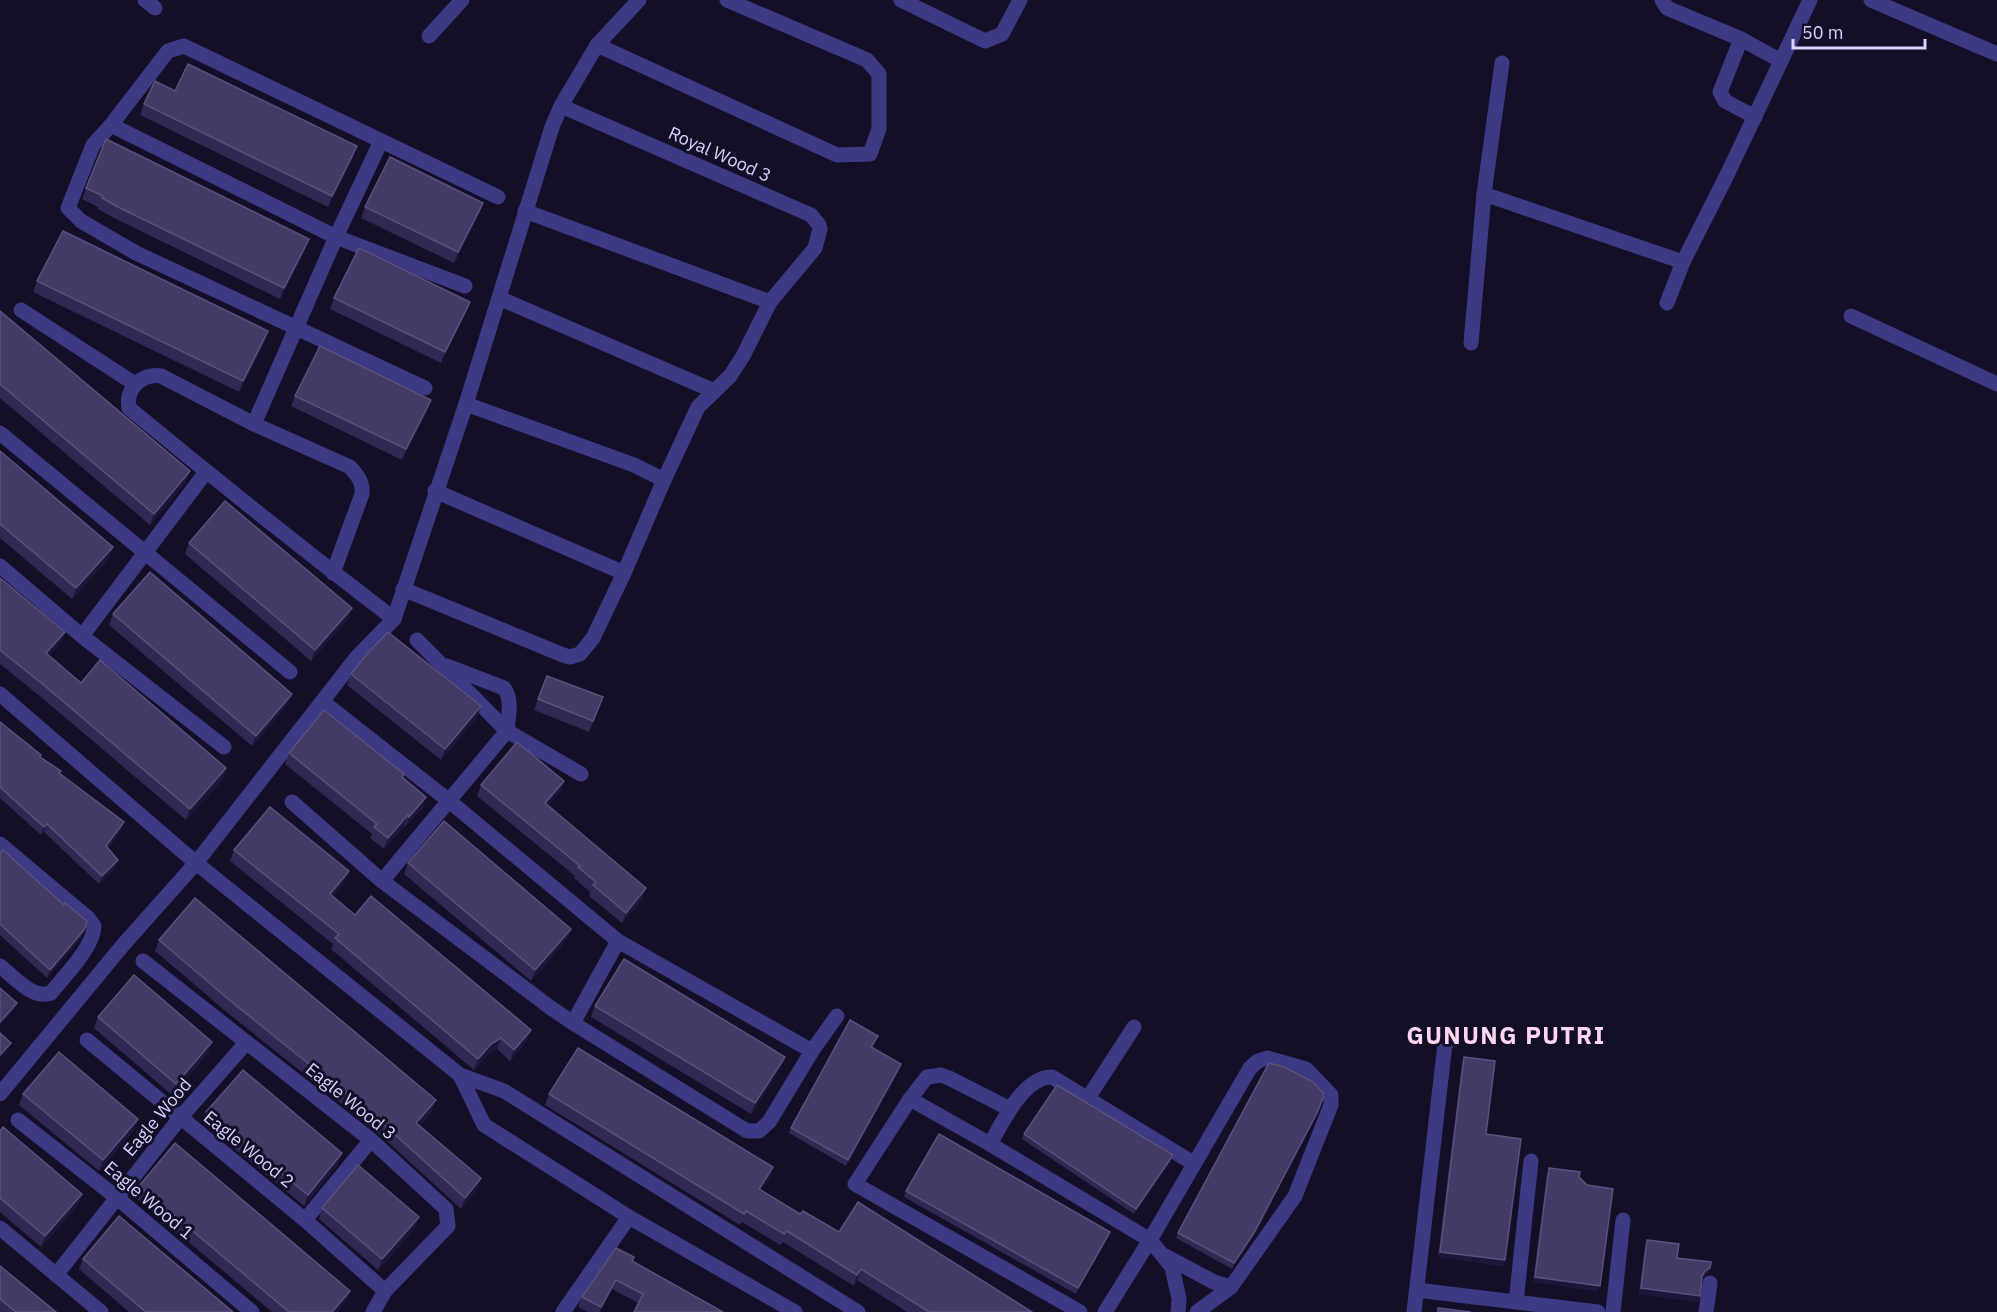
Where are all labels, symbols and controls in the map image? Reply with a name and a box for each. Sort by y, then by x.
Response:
scale bar [1793,12,1925,50]
text: 50 m [1802,21,1844,44]
street label: Royal Wood 3 [665,121,775,187]
district label: GUNUNG PUTRI [1406,1019,1606,1051]
street label: Eagle Wood 3 [301,1057,401,1145]
street label: Eagle Wood [118,1073,196,1161]
street label: Eagle Wood 2 [199,1105,299,1193]
street label: Eagle Wood 1 [99,1156,199,1244]

